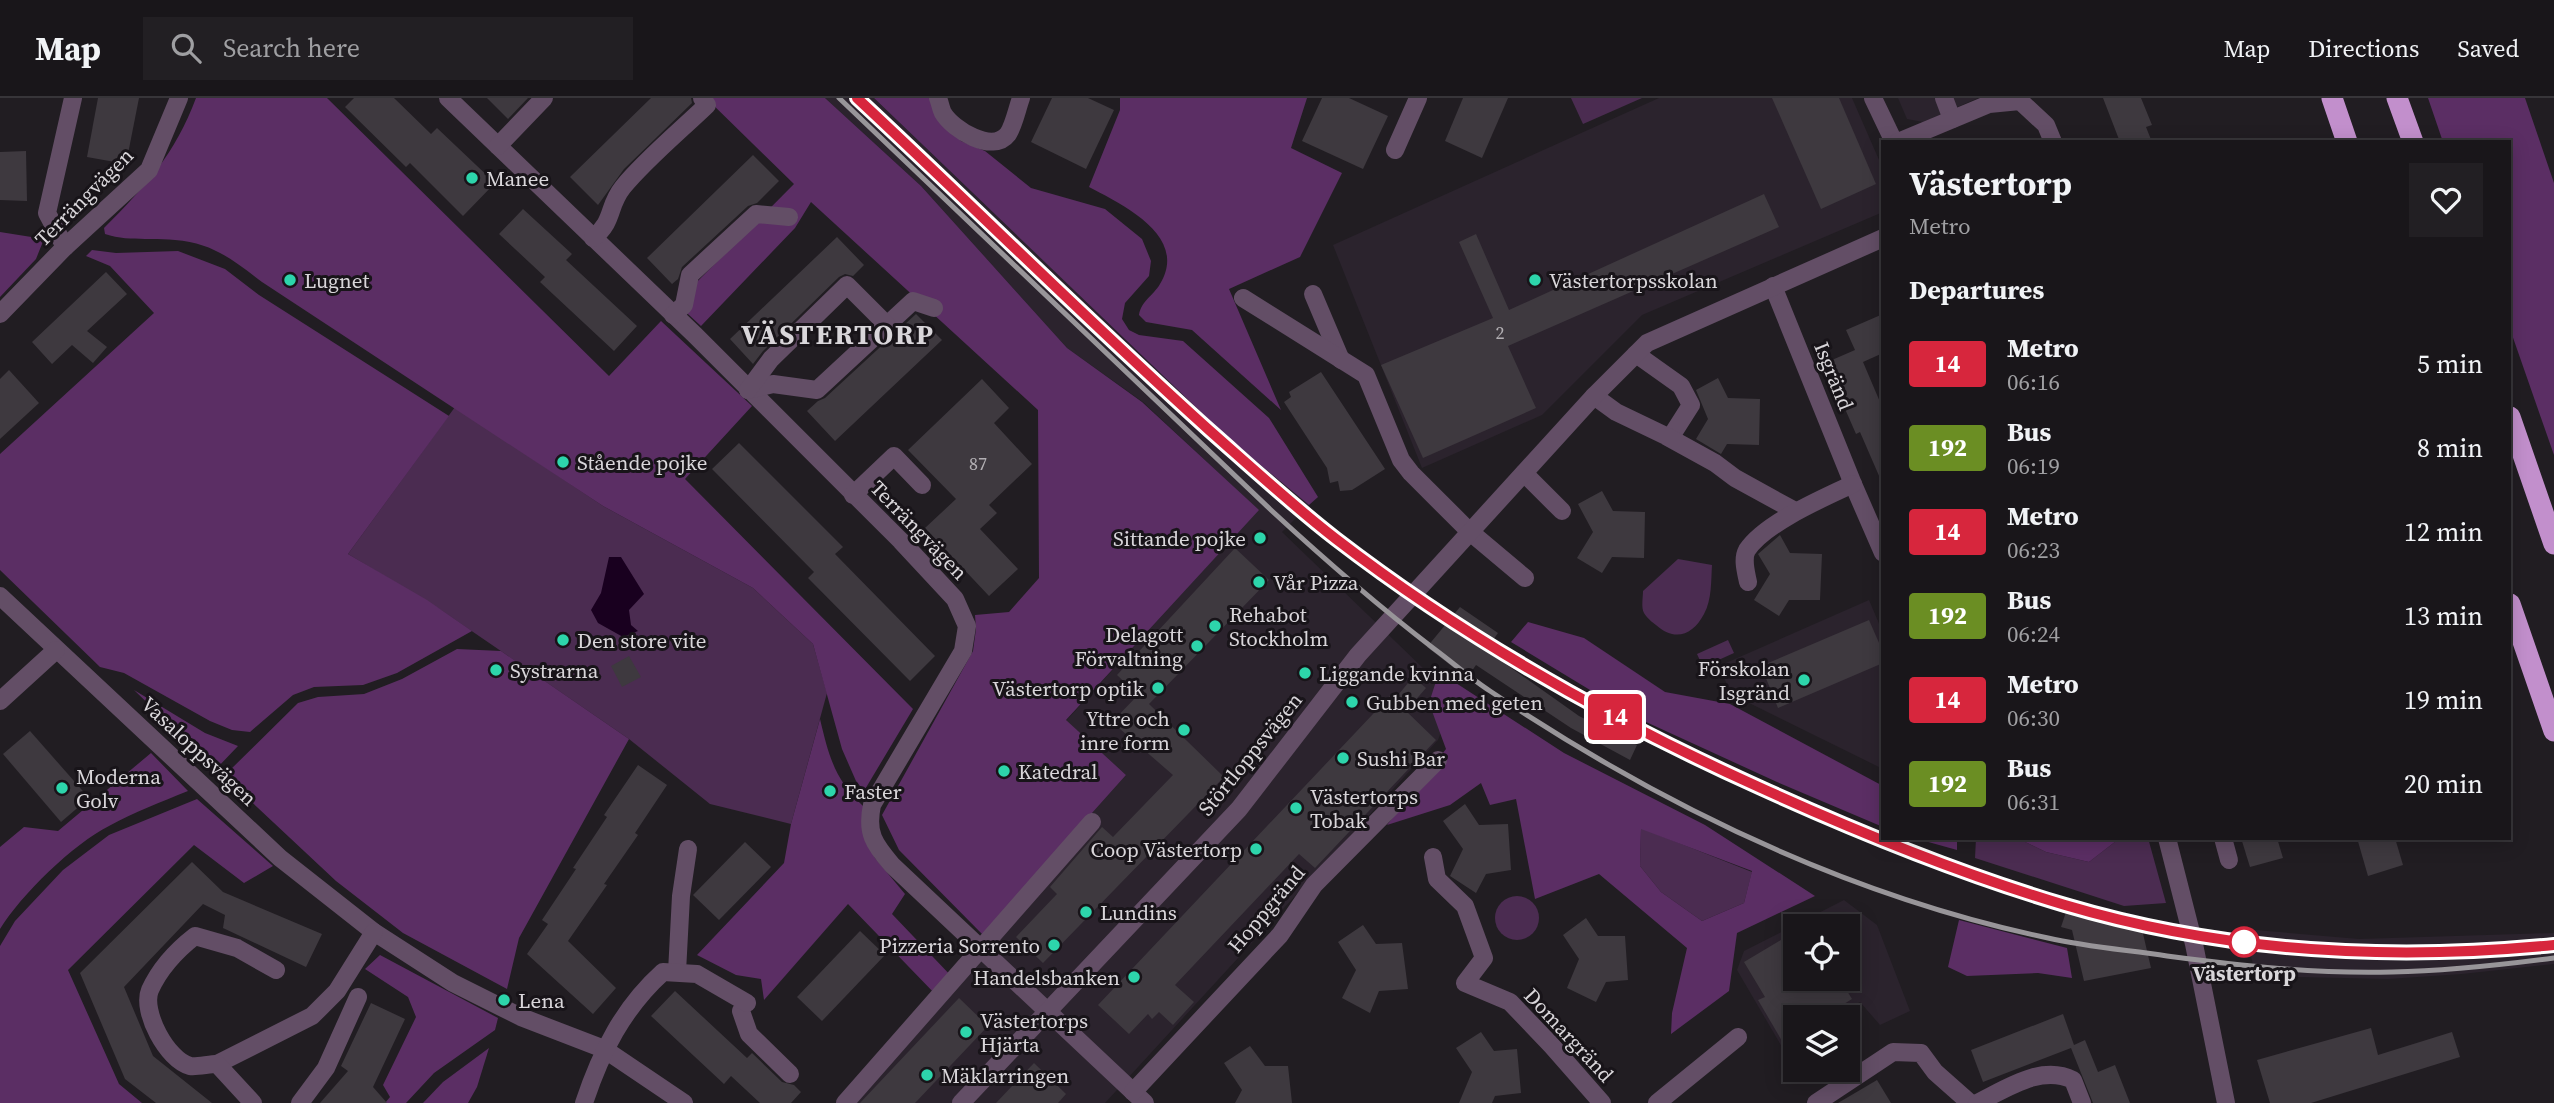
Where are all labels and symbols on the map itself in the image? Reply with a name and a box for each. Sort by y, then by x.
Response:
street label: Terrängvägen [28,141,140,253]
place label: Manee [486,164,549,193]
marker: Manee [464,170,480,186]
place label: Lugnet [304,266,369,295]
place label: Västertorpsskolan [1549,266,1718,295]
marker: Lugnet [282,272,298,288]
marker: Västertorpsskolan [1527,272,1543,288]
district label: VÄSTERTORP [741,315,935,353]
house number: 2 [1496,320,1505,345]
street label: Isgränd [1807,338,1861,415]
place label: Stående pojke [577,448,707,477]
house number: 87 [969,451,987,476]
marker: Stående pojke [555,454,571,470]
street label: Terrängvägen [864,474,974,587]
place label: Sittande pojke [1113,524,1246,553]
marker: Sittande pojke [1252,530,1268,546]
place label: Vår Pizza [1273,568,1359,597]
marker: Vår Pizza [1251,574,1267,590]
place label: Rehabot Stockholm [1229,600,1329,653]
marker: Rehabot Stockholm [1207,618,1223,634]
place label: Delagott Förvaltning [1074,620,1183,673]
place label: Den store vite [577,626,706,655]
marker: Den store vite [555,632,571,648]
marker: Delagott Förvaltning [1189,638,1205,654]
place label: Förskolan Isgränd [1698,654,1790,707]
place label: Systrarna [510,656,599,685]
place label: Liggande kvinna [1319,659,1475,688]
marker: Systrarna [488,662,504,678]
marker: Liggande kvinna [1297,665,1313,681]
marker: Förskolan Isgränd [1796,672,1812,688]
place label: Västertorp optik [992,674,1145,703]
marker: Västertorp optik [1150,680,1166,696]
street label: Störtloppsvägen [1191,686,1309,822]
place label: Gubben med geten [1366,688,1543,717]
street label: Vasaloppsvägen [135,690,263,813]
marker: Gubben med geten [1344,694,1360,710]
line badge: 14 [1584,694,1646,740]
place label: Yttre och inre form [1080,704,1170,757]
marker: Yttre och inre form [1176,722,1192,738]
place label: Sushi Bar [1357,744,1445,773]
marker: Sushi Bar [1335,750,1351,766]
place label: Katedral [1018,757,1098,786]
place label: Moderna Golv [76,762,161,815]
marker: Katedral [996,763,1012,779]
place label: Faster [844,777,902,806]
marker: Moderna Golv [54,780,70,796]
place label: Västertorps Tobak [1310,782,1418,835]
marker: Faster [822,783,838,799]
marker: Västertorps Tobak [1288,800,1304,816]
place label: Coop Västertorp [1090,835,1242,864]
marker: Coop Västertorp [1248,841,1264,857]
street label: Hoppgränd [1221,859,1311,959]
place label: Lundins [1100,898,1177,927]
marker: Lundins [1078,904,1094,920]
marker: Västertorp [2229,927,2259,957]
place label: Pizzeria Sorrento [879,931,1040,960]
marker: Pizzeria Sorrento [1046,937,1062,953]
place label: Västertorp [2192,959,2296,988]
place label: Handelsbanken [973,963,1120,992]
marker: Handelsbanken [1126,969,1142,985]
street label: Domargränd [1518,981,1620,1089]
place label: Lena [518,986,565,1015]
marker: Lena [496,992,512,1008]
place label: Västertorps Hjärta [980,1006,1088,1059]
marker: Västertorps Hjärta [958,1024,974,1040]
place label: Mäklarringen [941,1061,1069,1090]
marker: Mäklarringen [919,1067,935,1083]

